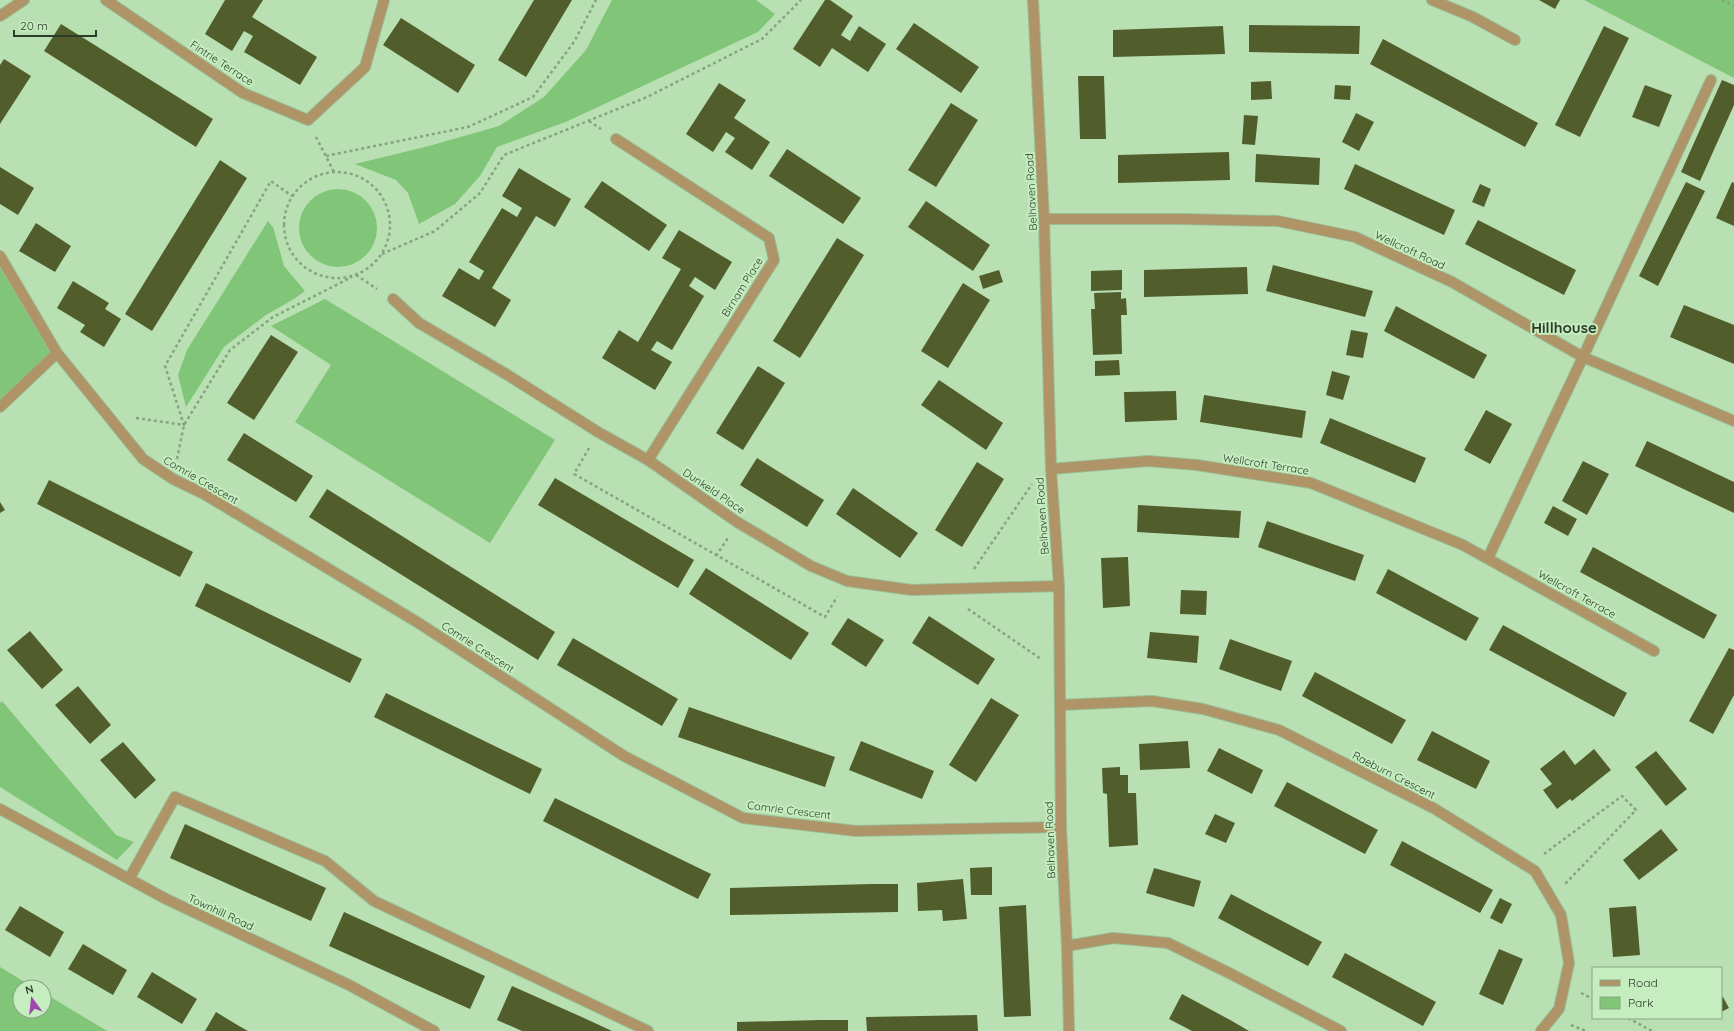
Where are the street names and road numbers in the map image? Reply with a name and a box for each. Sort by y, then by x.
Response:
street label: Fintrie Terrace [188,37,256,89]
street label: Belhaven Road [1022,153,1040,231]
street label: Wellcroft Road [1373,228,1447,272]
street label: Birnam Place [718,255,766,319]
street label: Wellcroft Terrace [1222,450,1310,478]
street label: Comrie Crescent [161,453,241,507]
street label: Dunkeld Place [680,465,748,517]
street label: Belhaven Road [1032,477,1052,555]
street label: Wellcroft Terrace [1535,567,1619,621]
street label: Comrie Crescent [439,618,517,676]
street label: Raeburn Crescent [1350,748,1438,802]
street label: Comrie Crescent [746,798,832,822]
street label: Belhaven Road [1042,801,1058,879]
street label: Townhill Road [186,891,256,933]

